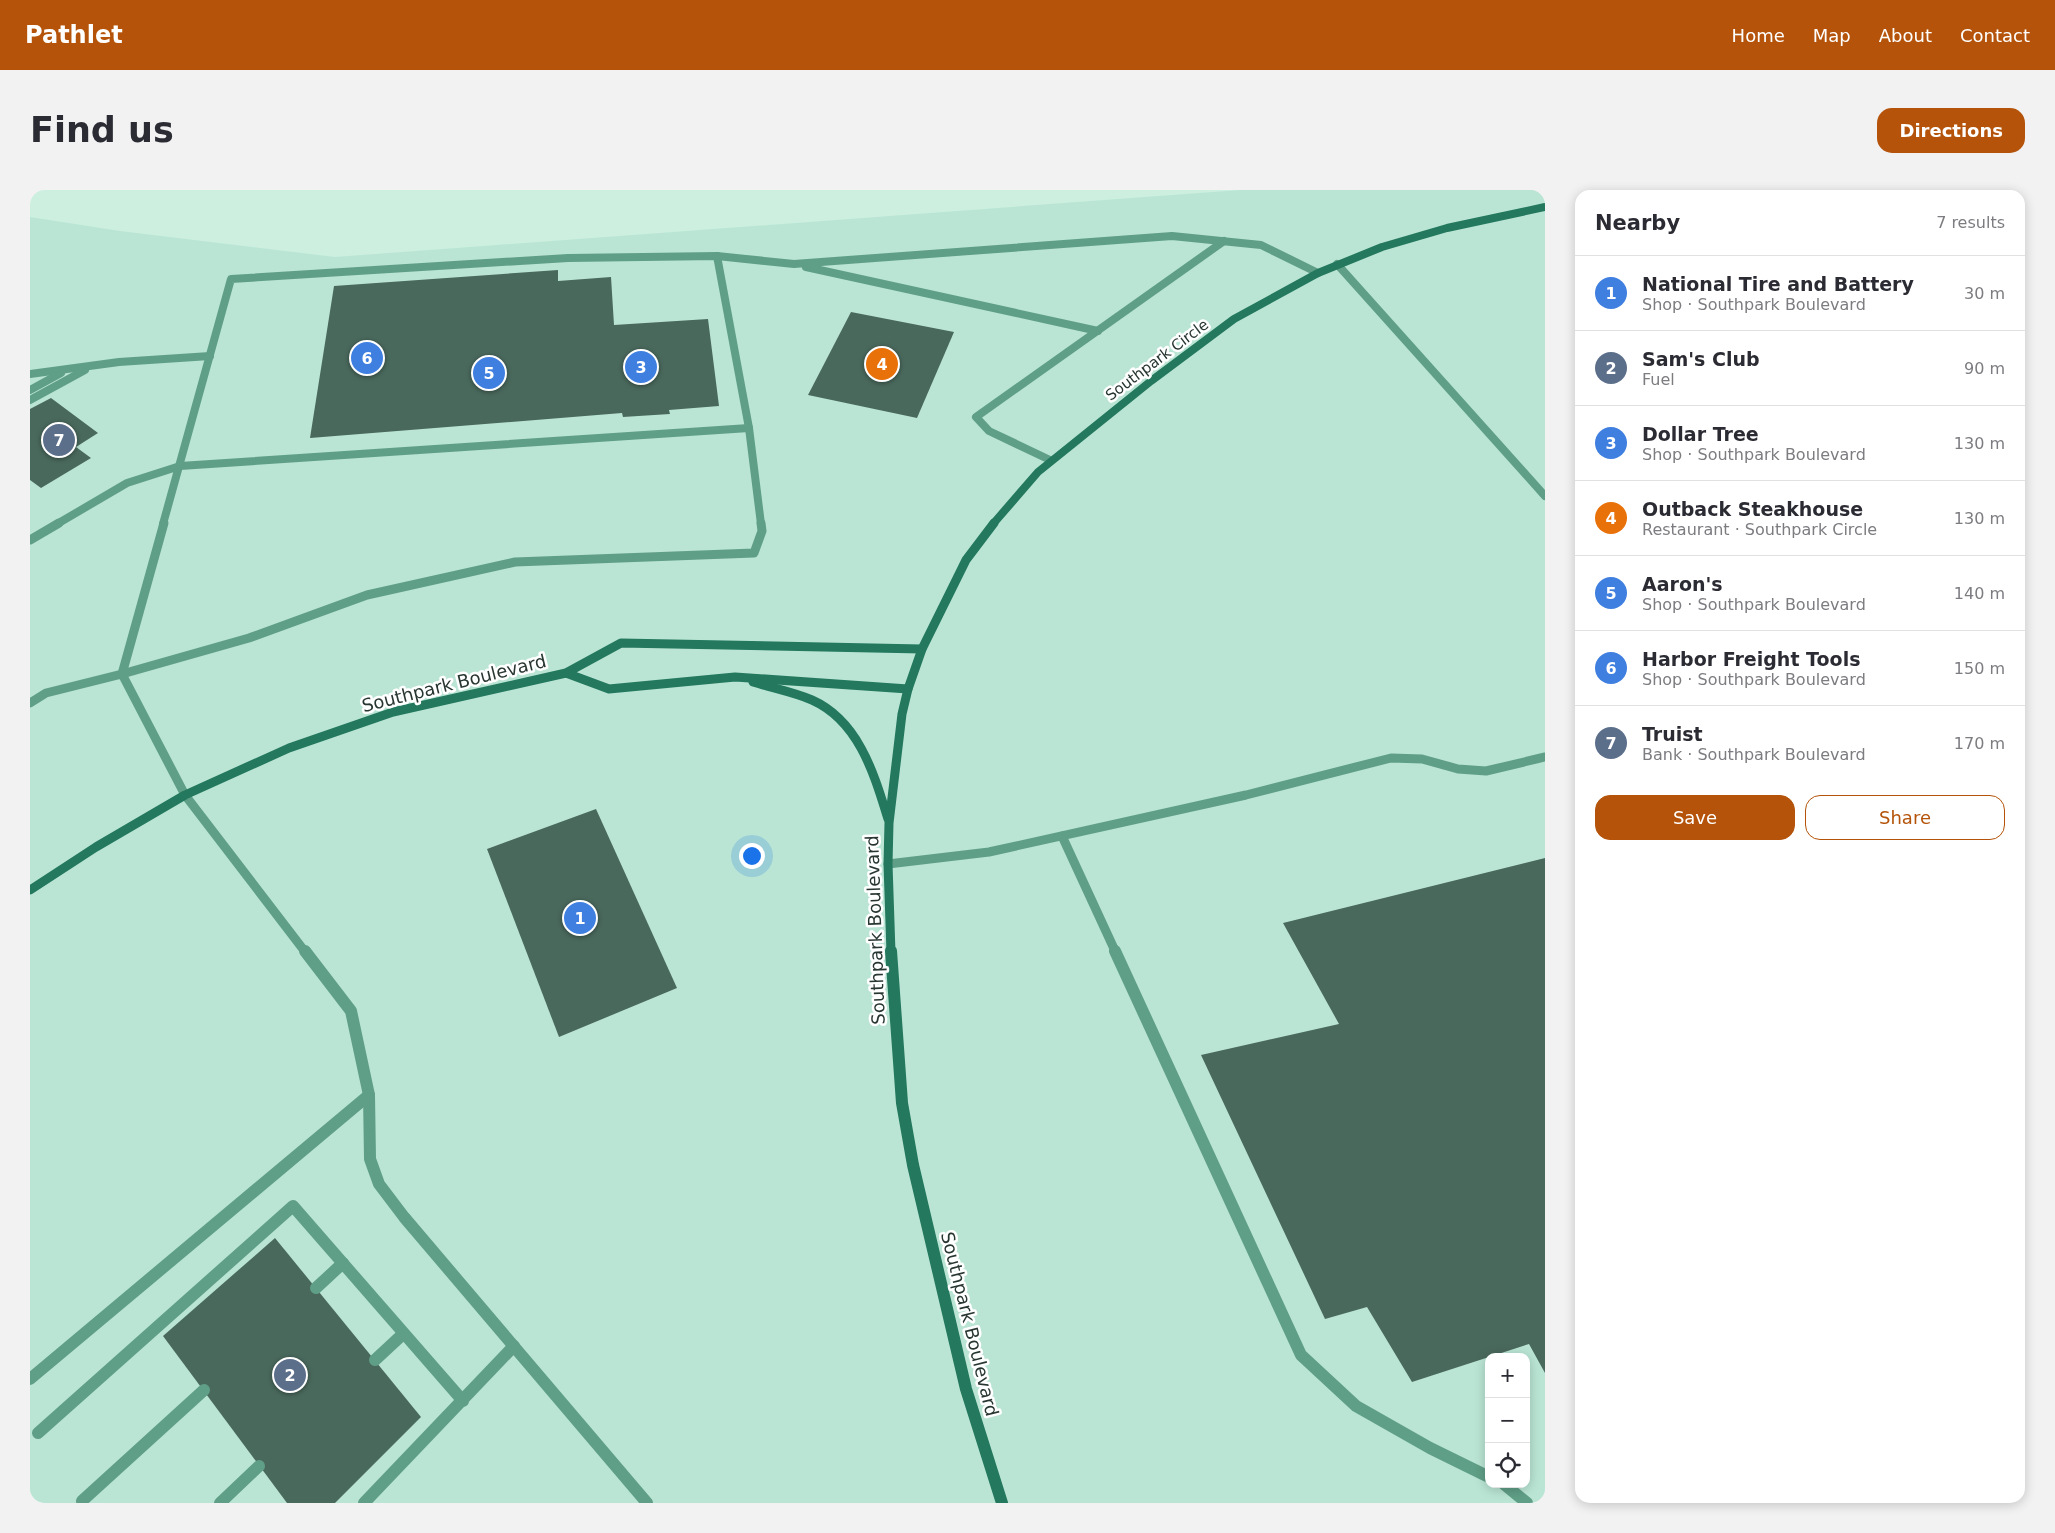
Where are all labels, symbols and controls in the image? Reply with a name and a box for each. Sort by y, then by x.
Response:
text: Pathlet [25,21,123,49]
text: Home [1732,25,1785,46]
text: Map [1813,25,1851,46]
text: About [1879,25,1932,46]
text: Contact [1960,25,2030,46]
button: Directions [1877,108,2025,153]
text: Find us [30,110,174,150]
text: Nearby [1595,211,1680,235]
text: 7 results [1936,213,2005,232]
text: National Tire and Battery [1642,273,1914,295]
text: 1 [1605,284,1617,303]
text: 30 m [1964,284,2005,303]
text: Shop · Southpark Boulevard [1642,295,1866,314]
street label: Southpark Circle [1102,315,1212,405]
pin: 6 [351,339,383,377]
pin: 4 [866,345,898,383]
pin: 3 [625,348,657,386]
text: Sam's Club [1642,348,1760,370]
pin: 5 [473,354,505,392]
text: 2 [1605,359,1617,378]
text: 90 m [1964,359,2005,378]
text: Fuel [1642,370,1675,389]
pin: 7 [43,421,75,459]
text: Dollar Tree [1642,423,1759,445]
text: 3 [1605,434,1617,453]
text: 130 m [1954,434,2005,453]
text: Shop · Southpark Boulevard [1642,445,1866,464]
text: Outback Steakhouse [1642,498,1863,520]
text: 4 [1605,509,1617,528]
text: 130 m [1954,509,2005,528]
text: Restaurant · Southpark Circle [1642,520,1877,539]
text: Aaron's [1642,573,1723,595]
text: 5 [1605,584,1617,603]
text: 140 m [1954,584,2005,603]
text: Shop · Southpark Boulevard [1642,595,1866,614]
text: Harbor Freight Tools [1642,648,1860,670]
street label: Southpark Boulevard [360,650,548,716]
text: 6 [1605,659,1617,678]
text: 150 m [1954,659,2005,678]
text: Shop · Southpark Boulevard [1642,670,1866,689]
text: Truist [1642,723,1703,745]
text: 7 [1605,734,1617,753]
text: 170 m [1954,734,2005,753]
text: Bank · Southpark Boulevard [1642,745,1866,764]
button: Save [1595,795,1795,840]
button: Share [1805,795,2005,840]
street label: Southpark Boulevard [861,835,889,1025]
your location [739,843,765,869]
pin: 1 [564,899,596,937]
street label: Southpark Boulevard [937,1230,1003,1418]
map controls [1485,1353,1530,1488]
button: + [1485,1353,1530,1398]
pin: 2 [274,1356,306,1394]
button: − [1485,1398,1530,1443]
button: locate [1485,1443,1530,1488]

